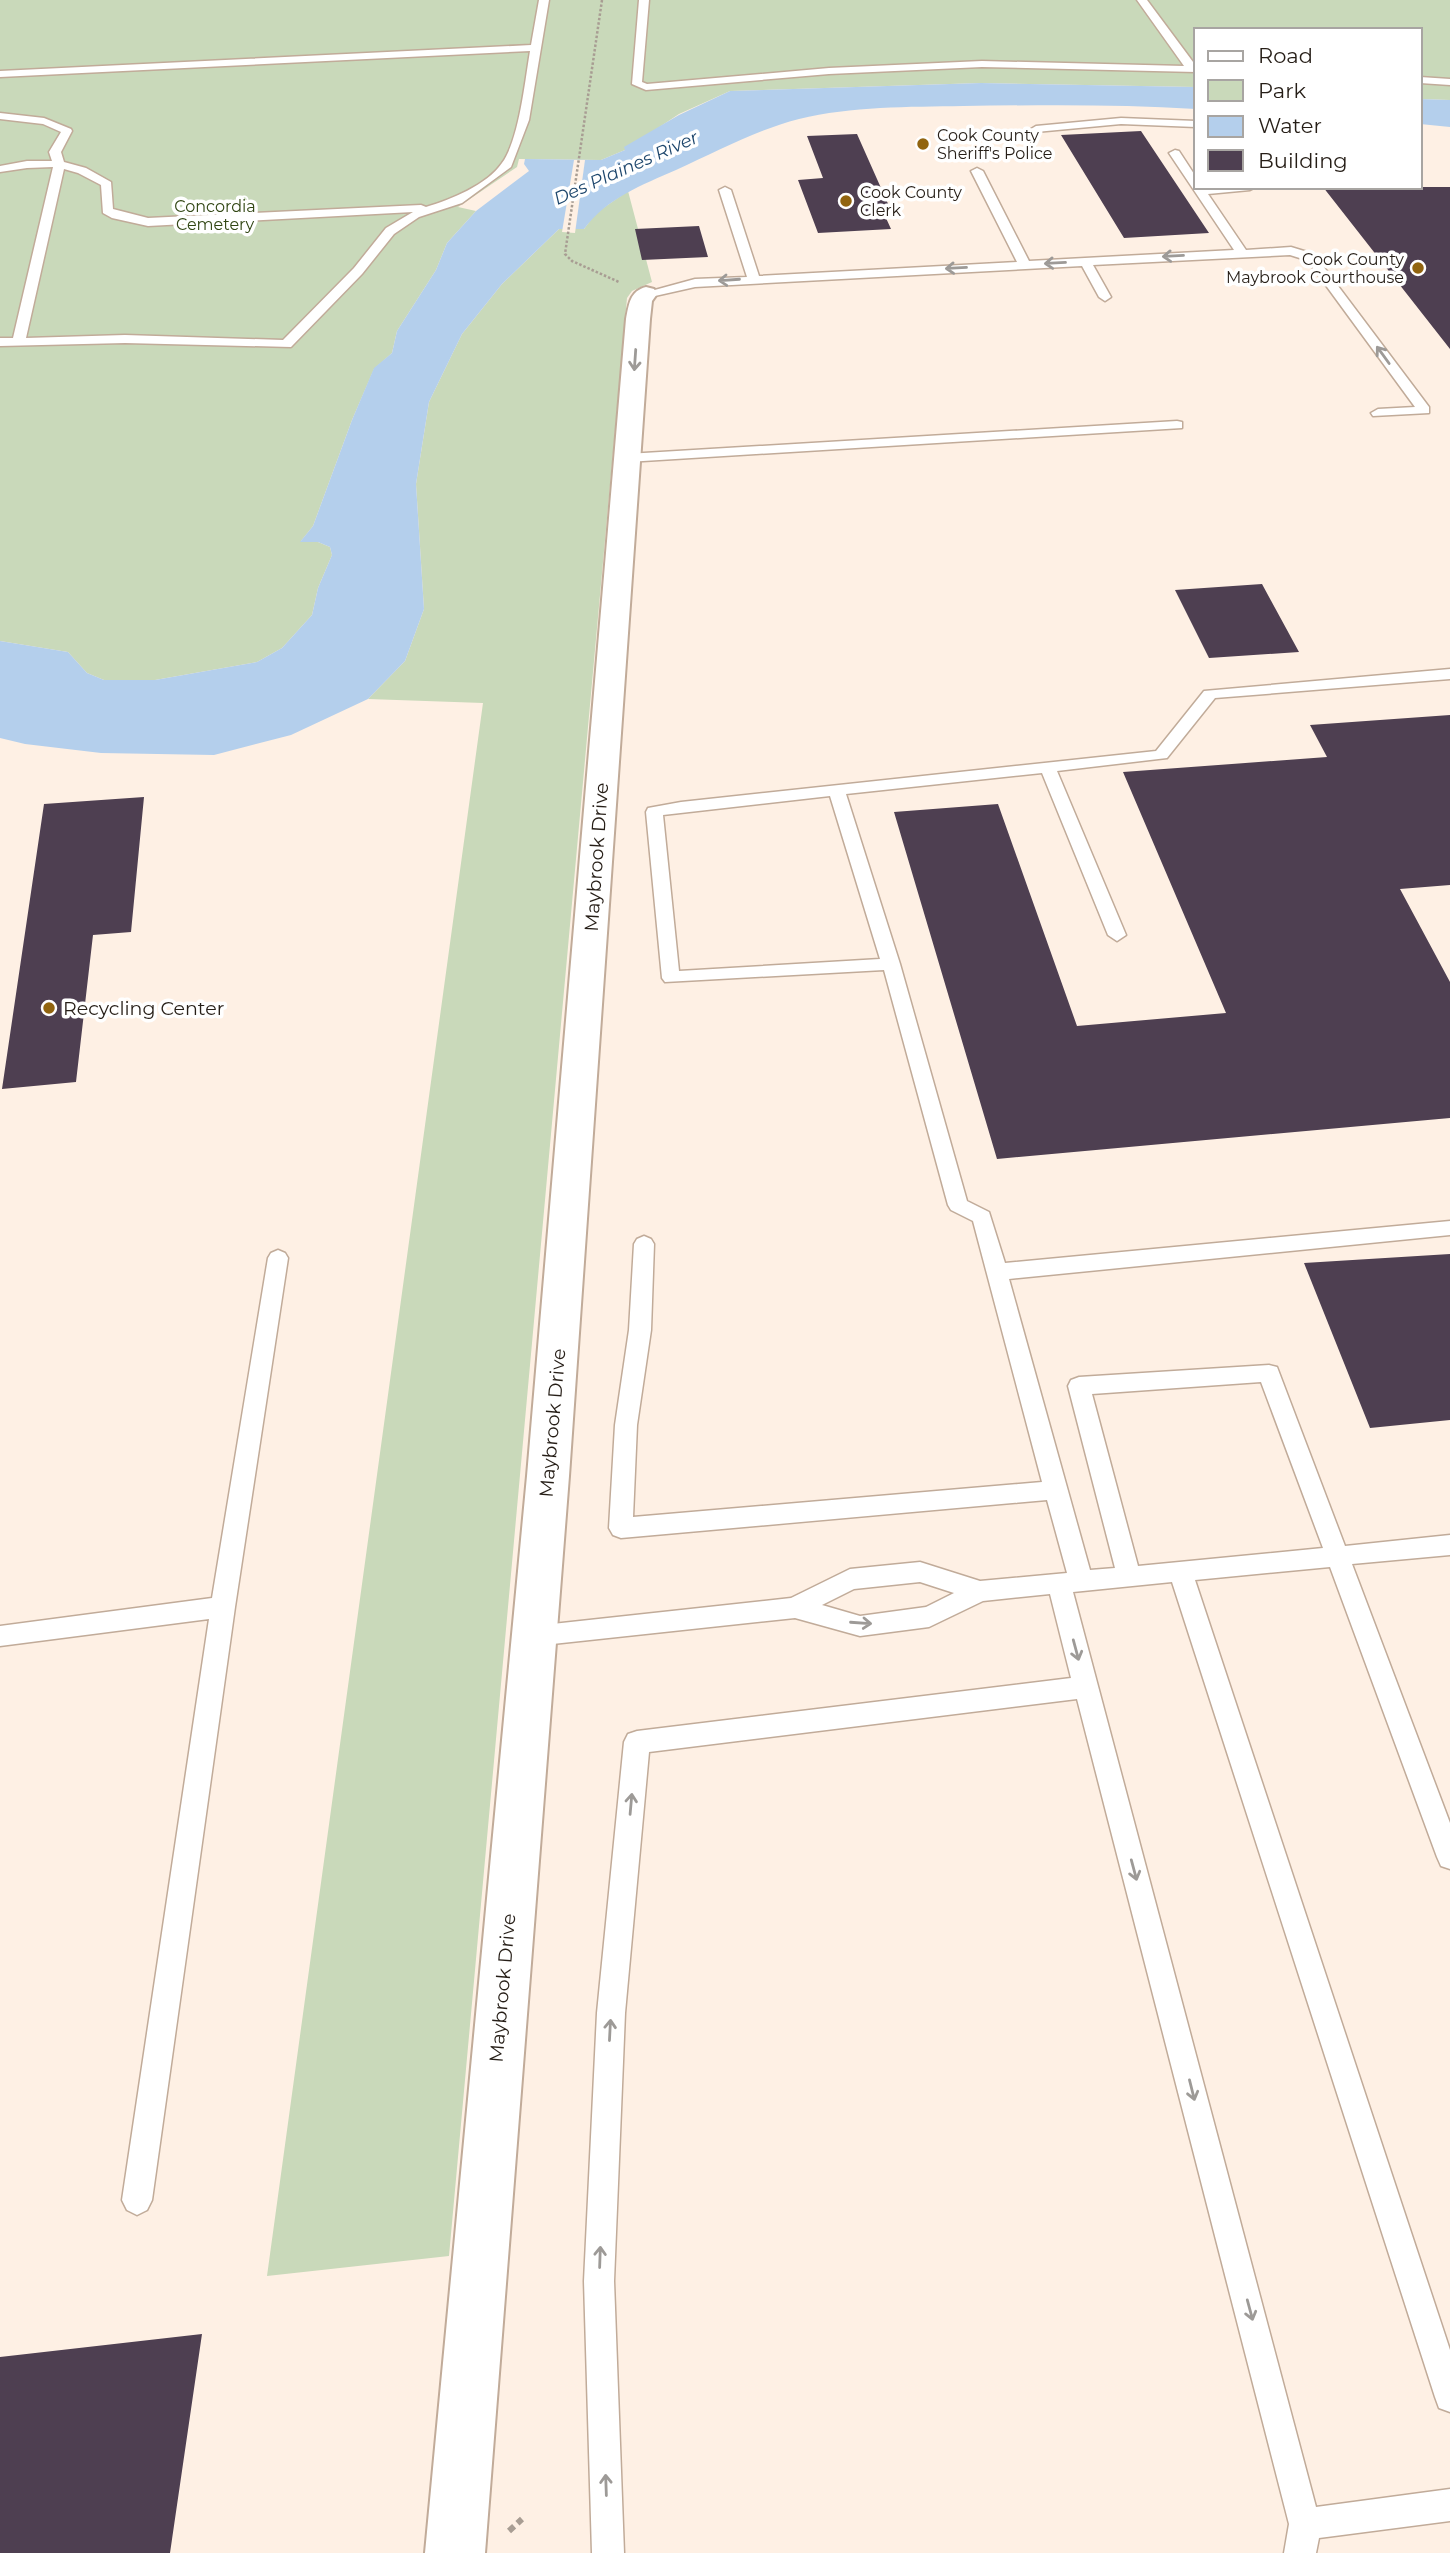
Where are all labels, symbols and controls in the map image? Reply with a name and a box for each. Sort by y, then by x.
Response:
legend [1194,28,1422,189]
text: Road [1258,43,1313,68]
text: Park [1258,78,1306,103]
text: Water [1258,113,1322,138]
water label: Des Plaines River [550,126,702,210]
place label: Cook County Sheriff's Police [937,126,1052,163]
marker: Cook County Sheriff's Police [915,136,931,152]
text: Building [1258,148,1348,173]
place label: Cook County Clerk [860,183,962,220]
marker: Cook County Clerk [838,193,854,209]
park label: Concordia Cemetery [174,197,256,234]
one-way arrow [1162,250,1184,263]
place label: Cook County Maybrook Courthouse [1226,250,1404,287]
one-way arrow [1043,256,1066,269]
marker: Cook County Maybrook Courthouse [1410,260,1426,276]
one-way arrow [945,262,968,275]
one-way arrow [718,274,741,287]
one-way arrow [1376,346,1391,365]
one-way arrow [628,348,641,371]
street label: Maybrook Drive [580,782,613,932]
place label: Recycling Center [63,997,224,1020]
marker: Recycling Center [41,1000,57,1016]
street label: Maybrook Drive [535,1348,570,1499]
one-way arrow [849,1617,872,1630]
one-way arrow [1070,1638,1083,1661]
one-way arrow [625,1793,638,1815]
one-way arrow [1128,1858,1141,1881]
street label: Maybrook Drive [485,1913,520,2064]
one-way arrow [604,2019,617,2042]
one-way arrow [1186,2078,1199,2101]
one-way arrow [594,2246,607,2269]
one-way arrow [1244,2299,1257,2321]
one-way arrow [600,2474,613,2497]

